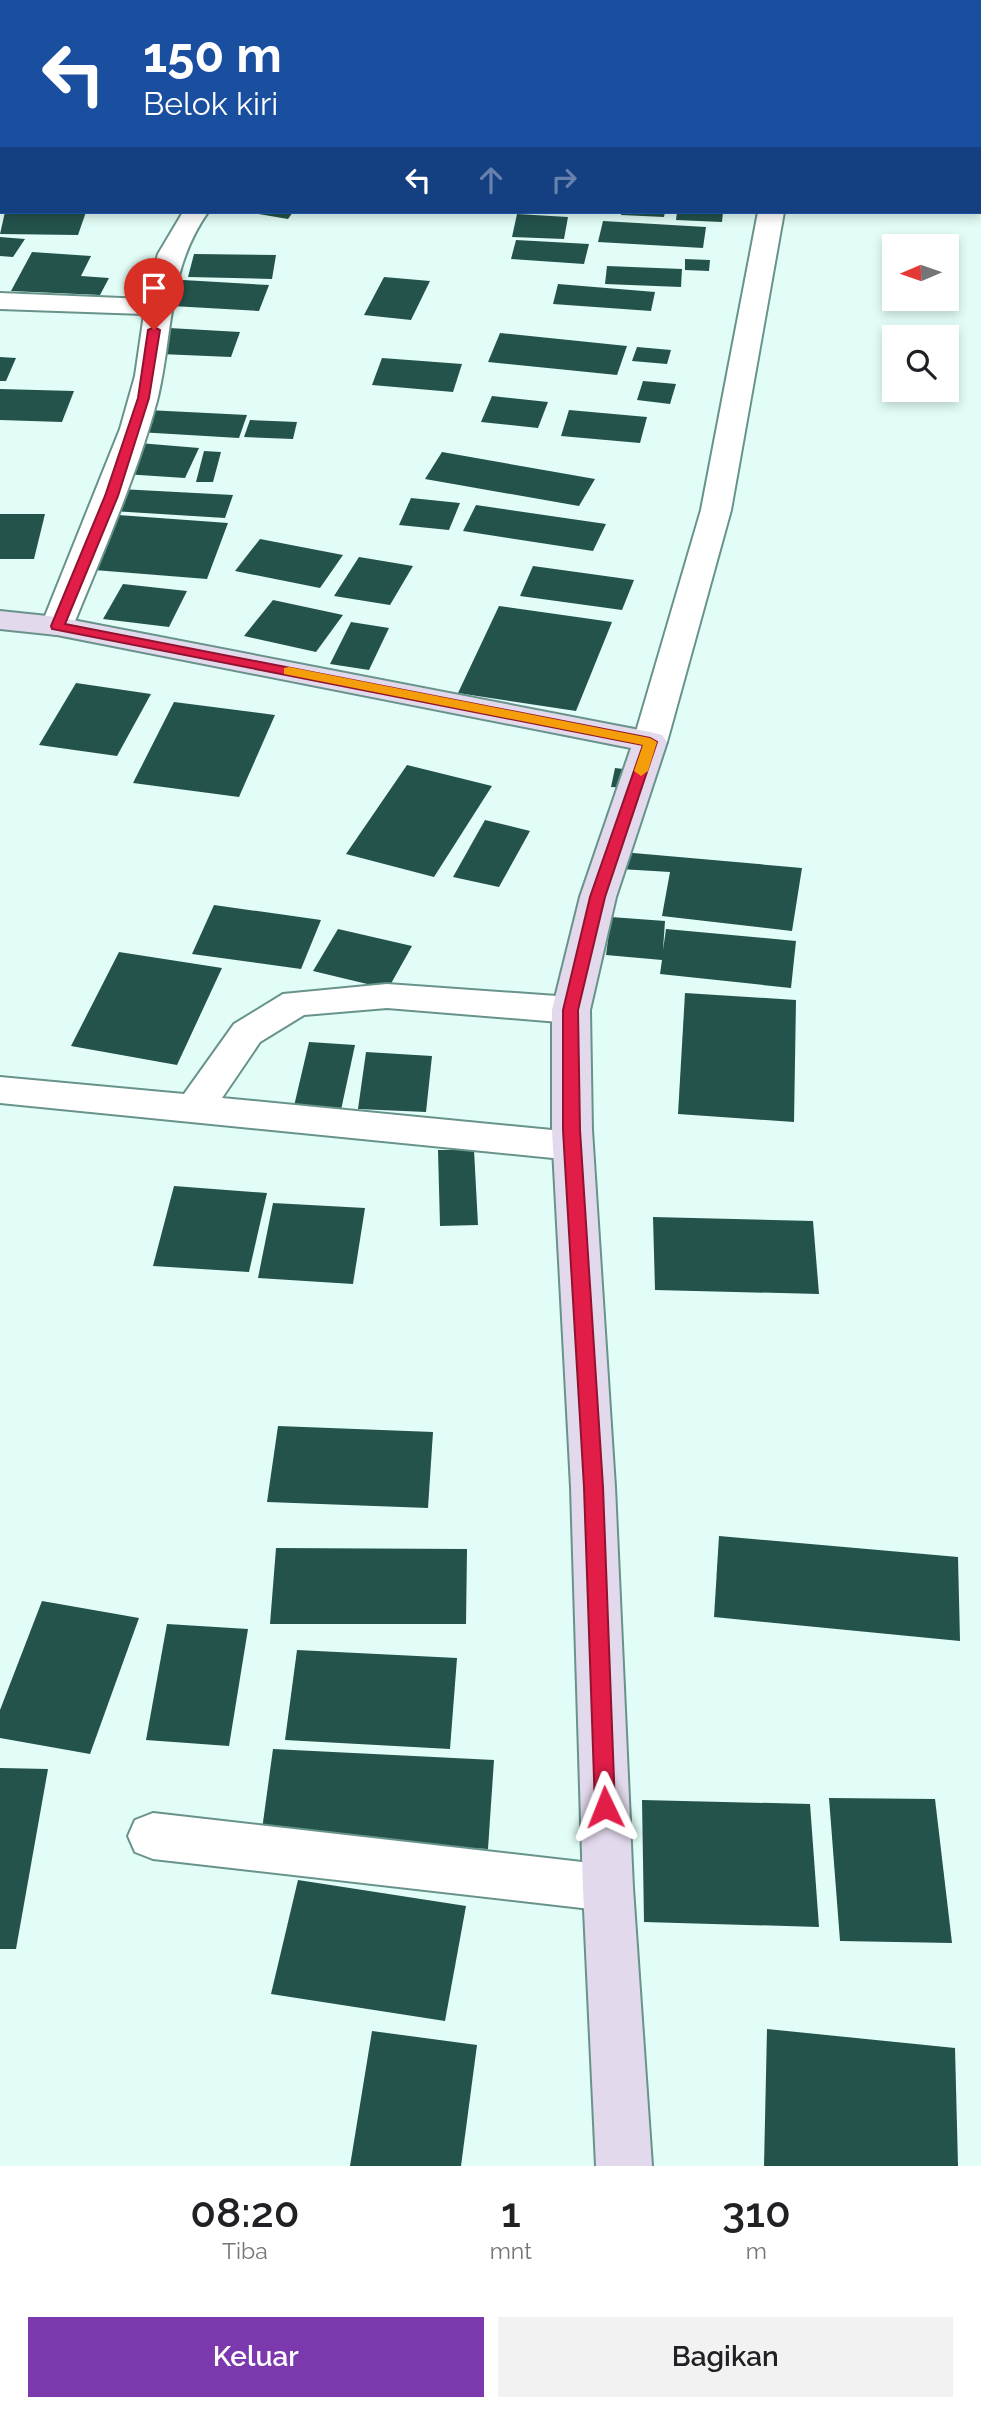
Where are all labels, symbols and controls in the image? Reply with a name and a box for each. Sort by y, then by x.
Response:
text: 150 m [143,26,282,83]
icon: left [28,28,119,119]
text: Belok kiri [143,85,278,122]
icon: left [399,161,437,199]
icon: ahead [472,161,510,199]
icon: right [545,161,583,199]
north arrow [882,234,959,312]
map controls [882,234,959,402]
pin [124,258,184,330]
icon: arrive [135,269,173,307]
button: search [882,325,959,402]
position arrow [568,1770,642,1844]
text: 08:20 [190,2188,299,2237]
text: 1 [501,2188,521,2237]
text: 310 [722,2188,791,2237]
text: Tiba [222,2237,268,2264]
text: mnt [490,2237,532,2264]
text: m [746,2237,767,2264]
button: Keluar [28,2317,484,2397]
button: Bagikan [498,2317,953,2397]

